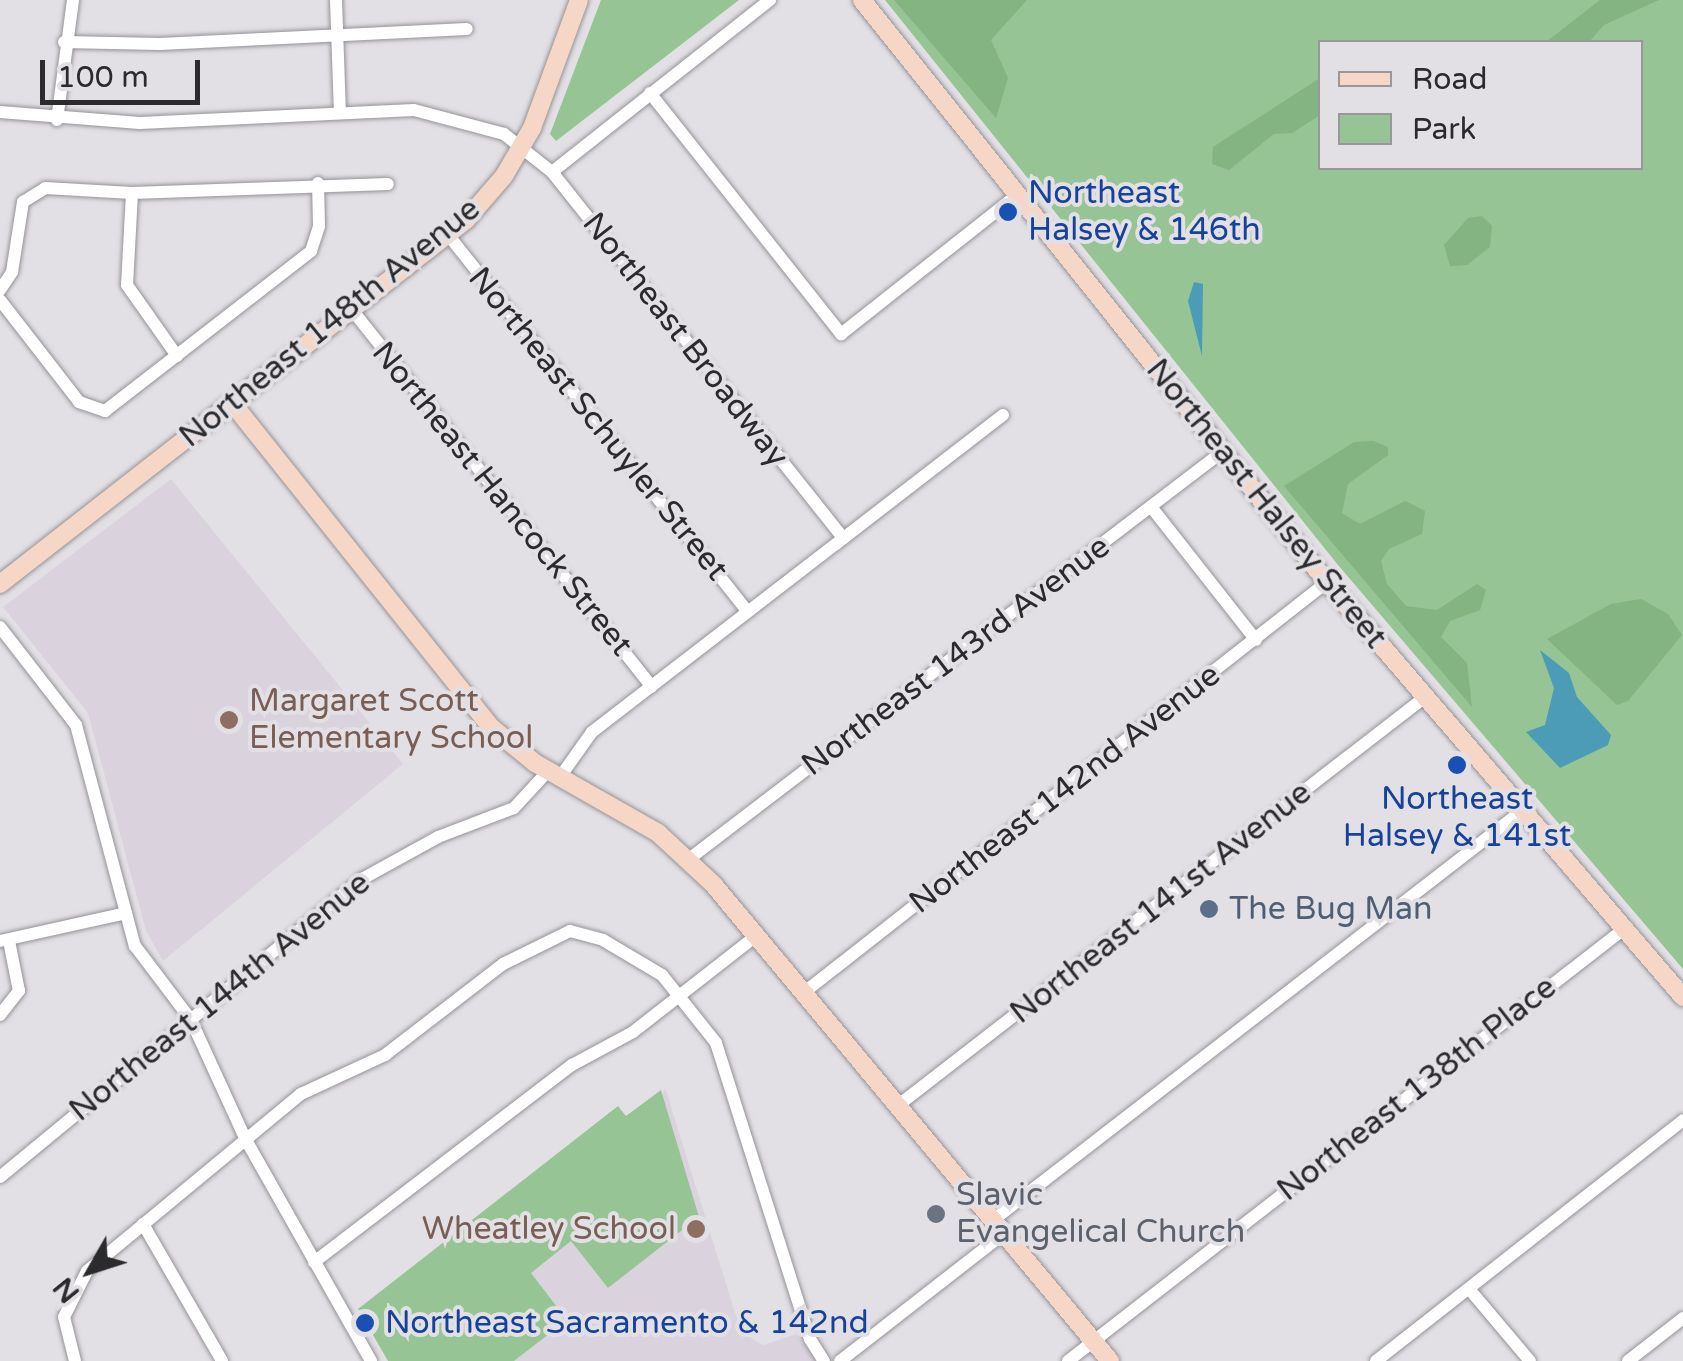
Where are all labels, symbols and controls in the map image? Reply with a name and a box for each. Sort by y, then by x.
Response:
scale bar [45,40,205,102]
legend [1318,40,1643,170]
text: 100 m [57,59,149,96]
text: Road [1412,61,1487,98]
text: Park [1412,111,1476,148]
place label: Northeast Halsey & 146th [1028,175,1261,250]
street label: Northeast 148th Avenue [172,190,488,456]
marker: Northeast Halsey & 146th [997,201,1019,223]
street label: Northeast Broadway [574,205,796,475]
street label: Northeast Schuyler Street [460,260,736,588]
street label: Northeast Hancock Street [363,334,641,664]
street label: Northeast Halsey Street [1138,352,1394,656]
street label: Northeast 143rd Avenue [794,528,1118,784]
street label: Northeast 142nd Avenue [902,656,1228,922]
place label: Margaret Scott Elementary School [249,683,533,758]
marker: Margaret Scott Elementary School [218,709,240,731]
marker: Northeast Halsey & 141st [1446,754,1468,776]
street label: Northeast 141st Avenue [1003,774,1319,1032]
place label: Northeast Halsey & 141st [1343,781,1571,856]
street label: Northeast 144th Avenue [62,864,378,1130]
place label: The Bug Man [1229,890,1433,928]
marker: The Bug Man [1198,898,1220,920]
street label: Northeast 138th Place [1270,968,1564,1210]
place label: Slavic Evangelical Church [956,1177,1245,1252]
marker: Slavic Evangelical Church [925,1203,947,1225]
place label: Wheatley School [422,1210,676,1248]
marker: Wheatley School [685,1218,707,1240]
north arrow [40,1221,140,1321]
text: N [46,1270,87,1309]
place label: Northeast Sacramento & 142nd [385,1304,869,1342]
marker: Northeast Sacramento & 142nd [354,1312,376,1334]

